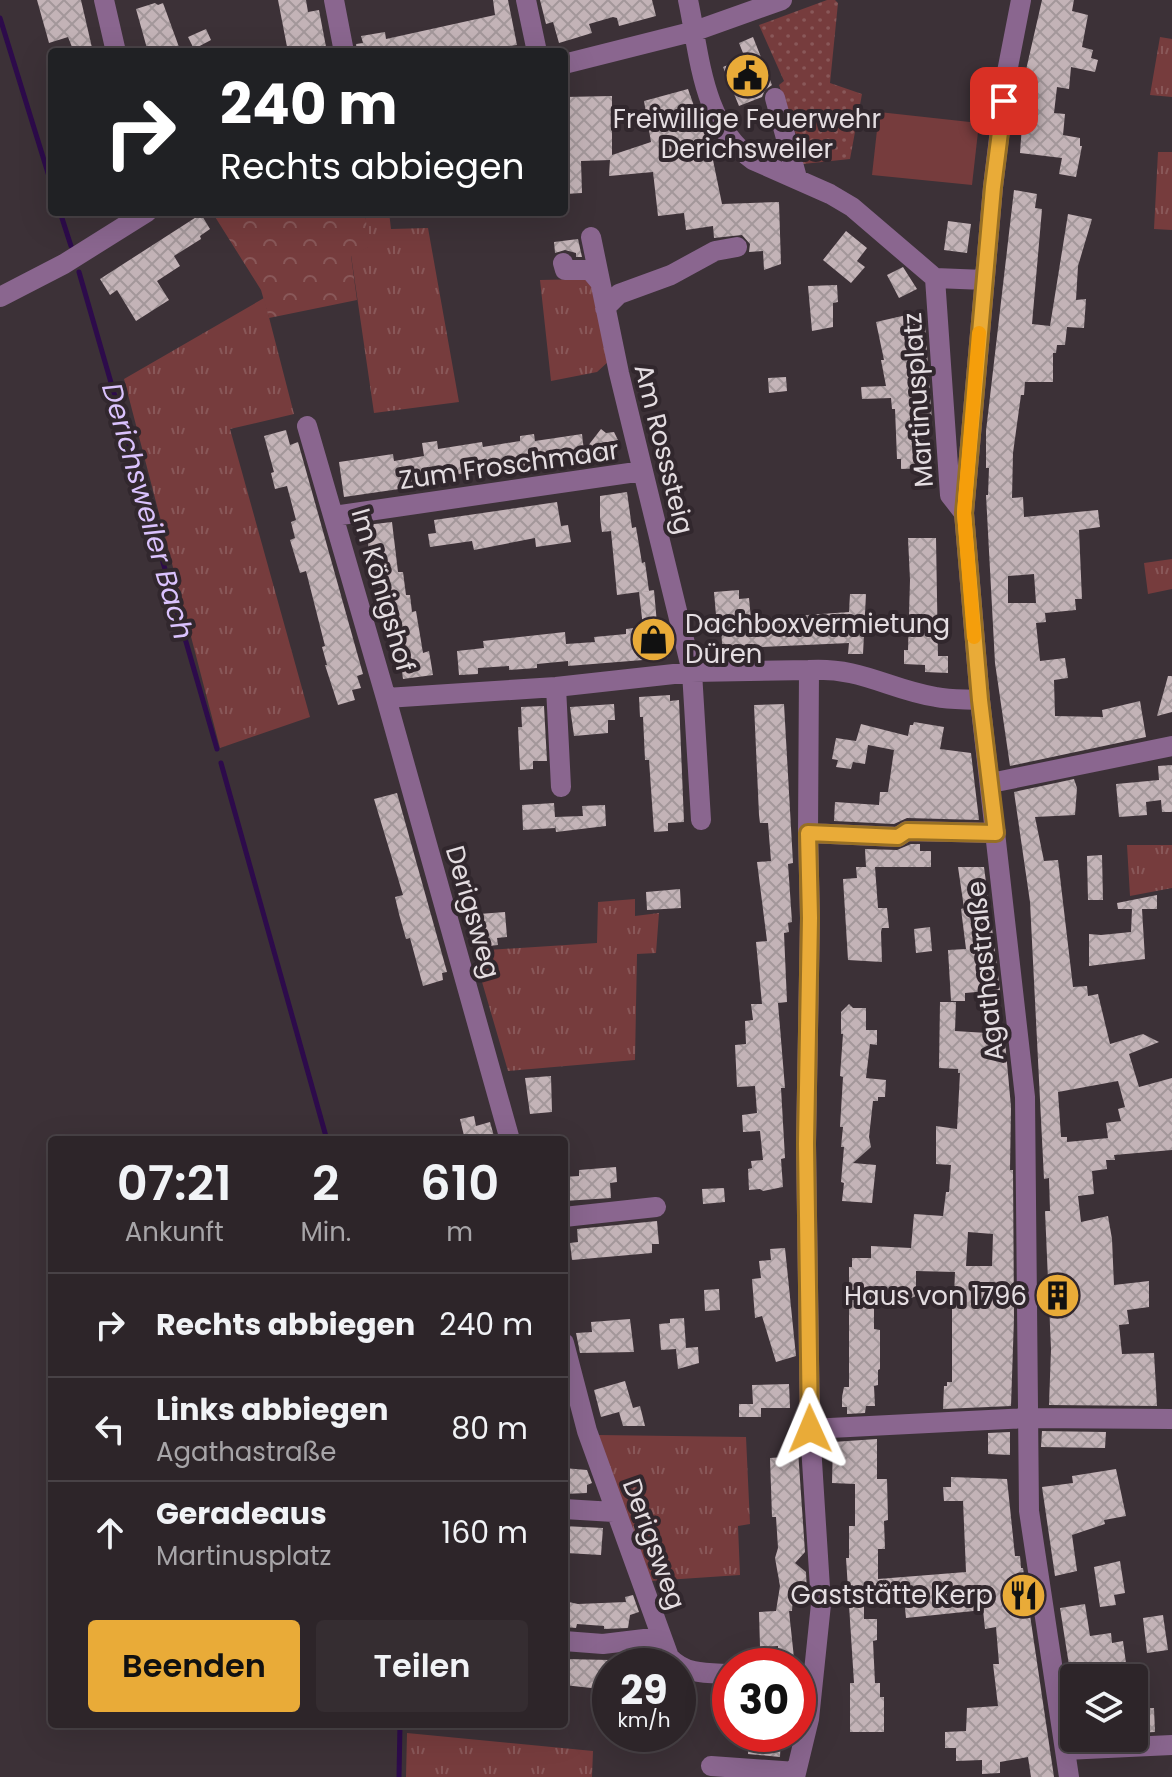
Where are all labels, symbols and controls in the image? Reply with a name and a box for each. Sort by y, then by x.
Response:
public building icon: Freiwillige Feuerwehr Derichsweiler [723,52,771,100]
text: 240 m [220,65,398,144]
pin [970,67,1038,135]
icon: arrive [982,79,1026,123]
icon: right [88,80,192,184]
place label: Freiwillige Feuerwehr Derichsweiler [613,101,881,167]
text: Rechts abbiegen [220,141,525,192]
street label: Martinusplatz [894,311,942,489]
street label: Am Rosssteig [625,360,703,538]
water label: Derichsweiler Bach [92,378,203,644]
street label: Zum Froschmaar [397,432,621,498]
street label: Im Königshof [342,504,424,676]
place label: Dachboxvermietung Düren [685,606,950,672]
shop icon: Dachboxvermietung Düren [630,615,678,663]
street label: Derigsweg [437,841,509,983]
street label: Agathastraße [958,879,1012,1063]
text: 07:21 [117,1150,232,1217]
text: 2 [312,1150,340,1217]
text: 610 [420,1150,499,1217]
text: Ankunft [125,1214,224,1250]
text: Min. [300,1214,351,1250]
text: m [446,1214,473,1250]
building icon: Haus von 1796 [1034,1272,1082,1320]
place label: Haus von 1796 [844,1278,1027,1314]
icon: right [88,1303,132,1347]
text: Rechts abbiegen [156,1303,415,1346]
text: 240 m [439,1303,533,1346]
position arrow [768,1387,852,1471]
text: Links abbiegen [156,1388,389,1431]
icon: left [88,1407,132,1451]
text: 80 m [451,1407,528,1450]
text: Agathastraße [156,1434,337,1470]
street label: Derigsweg [614,1474,694,1614]
text: Geradeaus [156,1492,327,1535]
icon: ahead [88,1511,132,1555]
text: 160 m [442,1511,528,1554]
text: Martinusplatz [156,1538,331,1574]
restaurant icon: Gaststätte Kerp [1000,1571,1048,1619]
place label: Gaststätte Kerp [791,1577,993,1613]
button: Beenden [88,1620,300,1712]
button: Teilen [316,1620,528,1712]
speed limit sign: 30 [712,1648,816,1752]
text: 29 [620,1662,668,1718]
map controls [1060,1664,1148,1752]
button: layers [1060,1664,1148,1752]
text: km/h [617,1706,671,1734]

